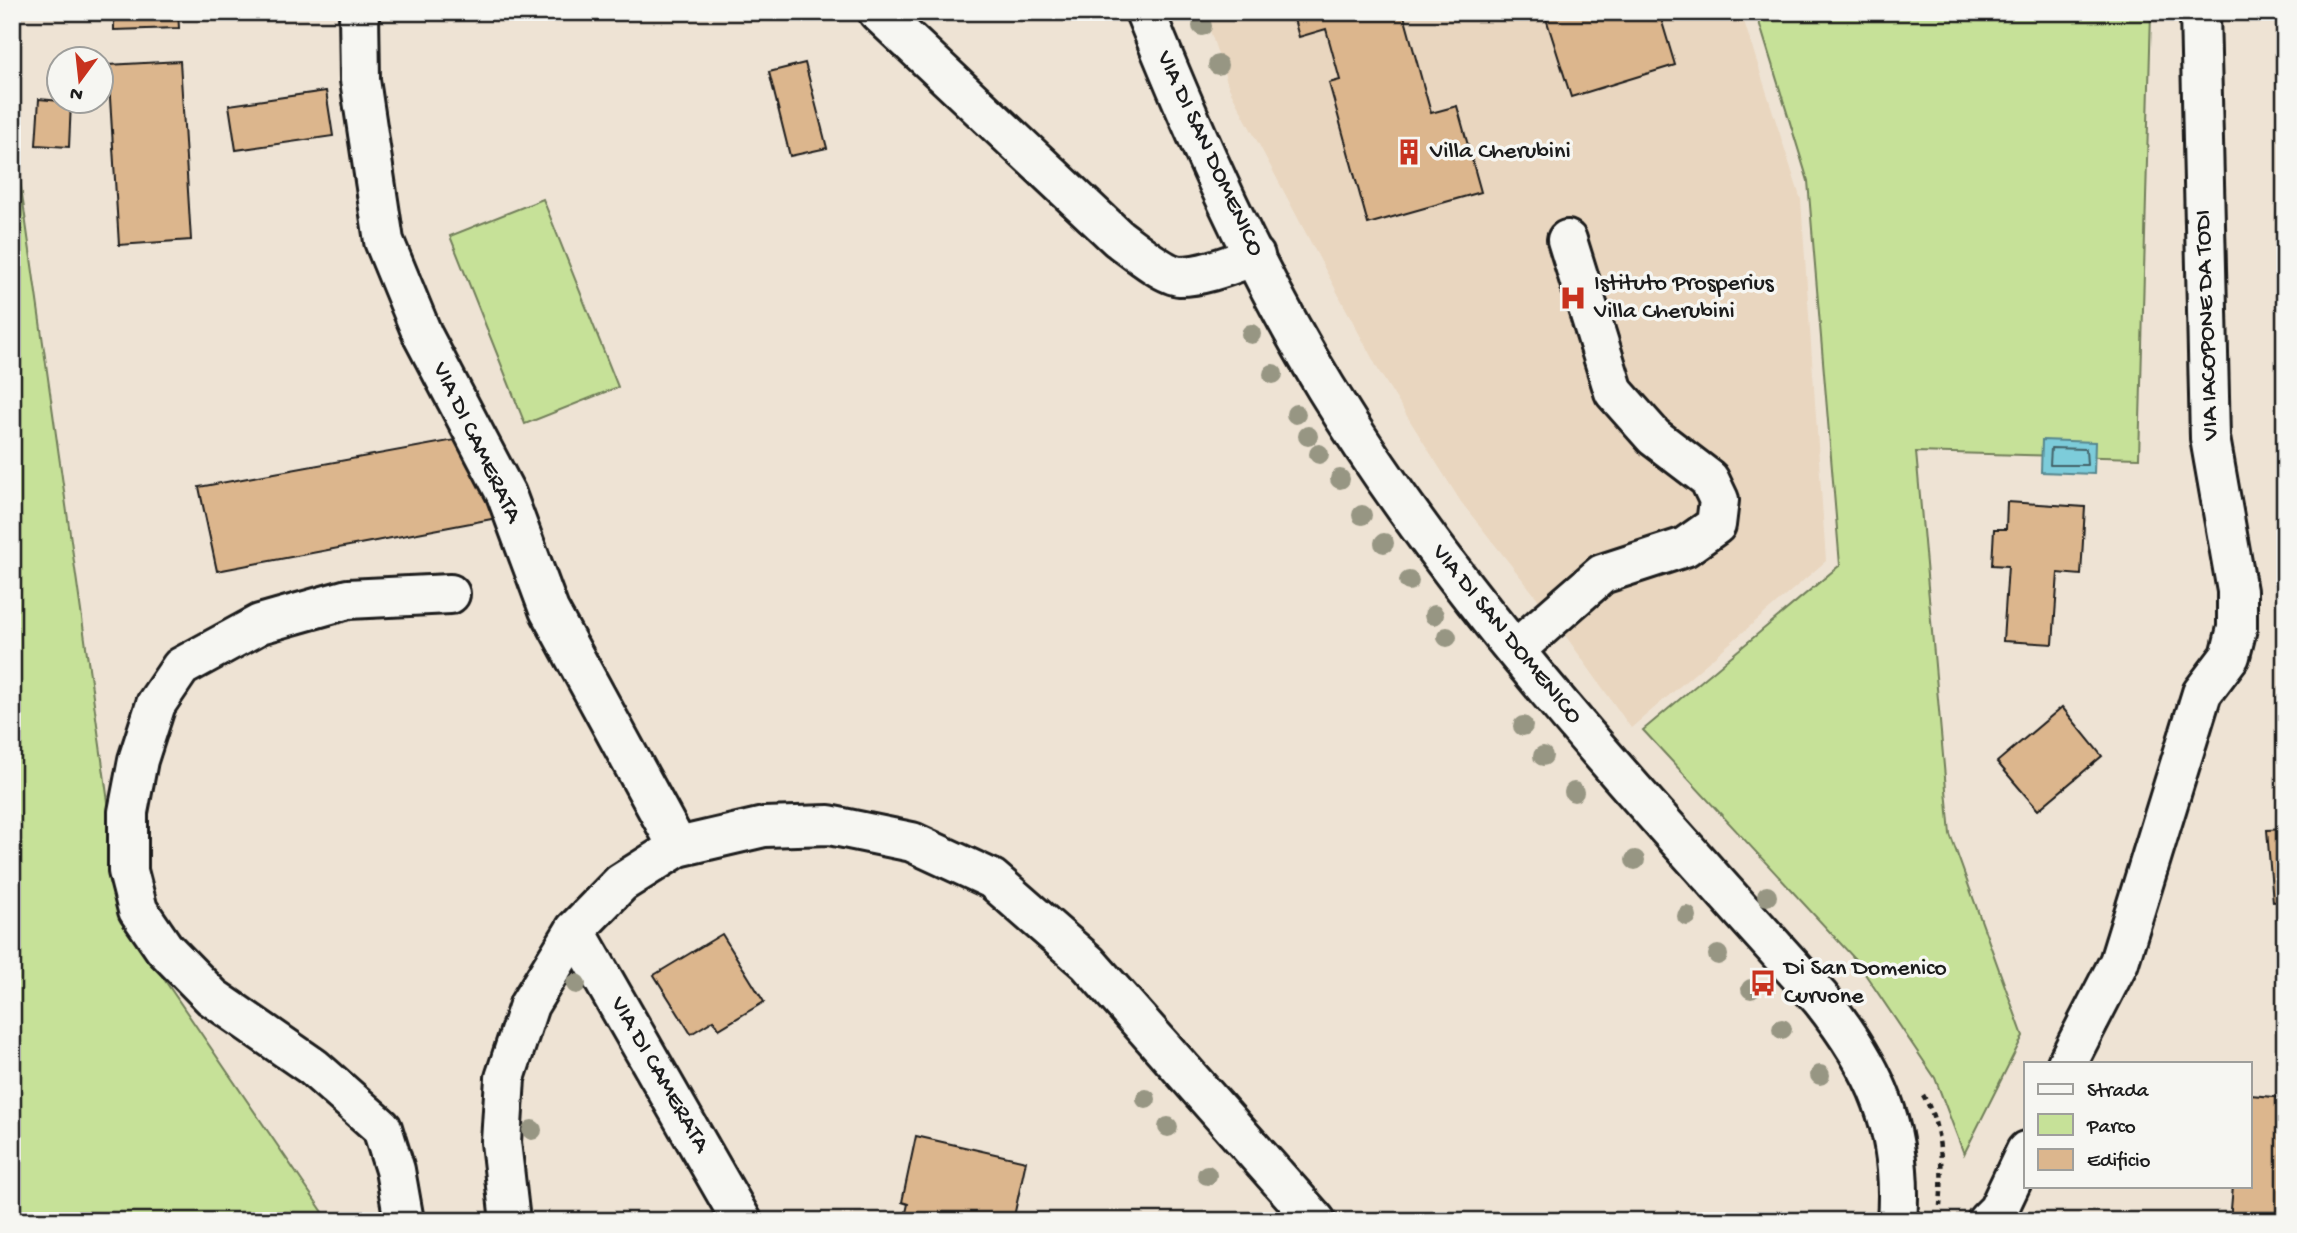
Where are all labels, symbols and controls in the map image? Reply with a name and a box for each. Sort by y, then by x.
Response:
north arrow [46,46,116,116]
street label: VIA DI SAN DOMENICO [1148,46,1269,261]
text: N [68,80,85,106]
building icon: Villa Cherubini [1394,137,1424,167]
place label: Villa Cherubini [1429,138,1571,167]
street label: VIA IACOPONE DA TODI [2189,209,2227,442]
place label: Istituto Prosperius Villa Cherubini [1593,270,1775,327]
hospital icon: Istituto Prosperius Villa Cherubini [1558,283,1588,313]
street label: VIA DI CAMERATA [424,357,528,530]
street label: VIA DI SAN DOMENICO [1424,538,1588,731]
place label: Di San Domenico Curvone [1782,955,1947,1012]
bus stop icon: Di San Domenico Curvone [1748,968,1778,998]
street label: VIA DI CAMERATA [602,991,716,1160]
legend [2024,1062,2252,1188]
text: Strada [2087,1080,2150,1105]
text: Parco [2086,1116,2136,1141]
text: Edificio [2087,1150,2151,1175]

